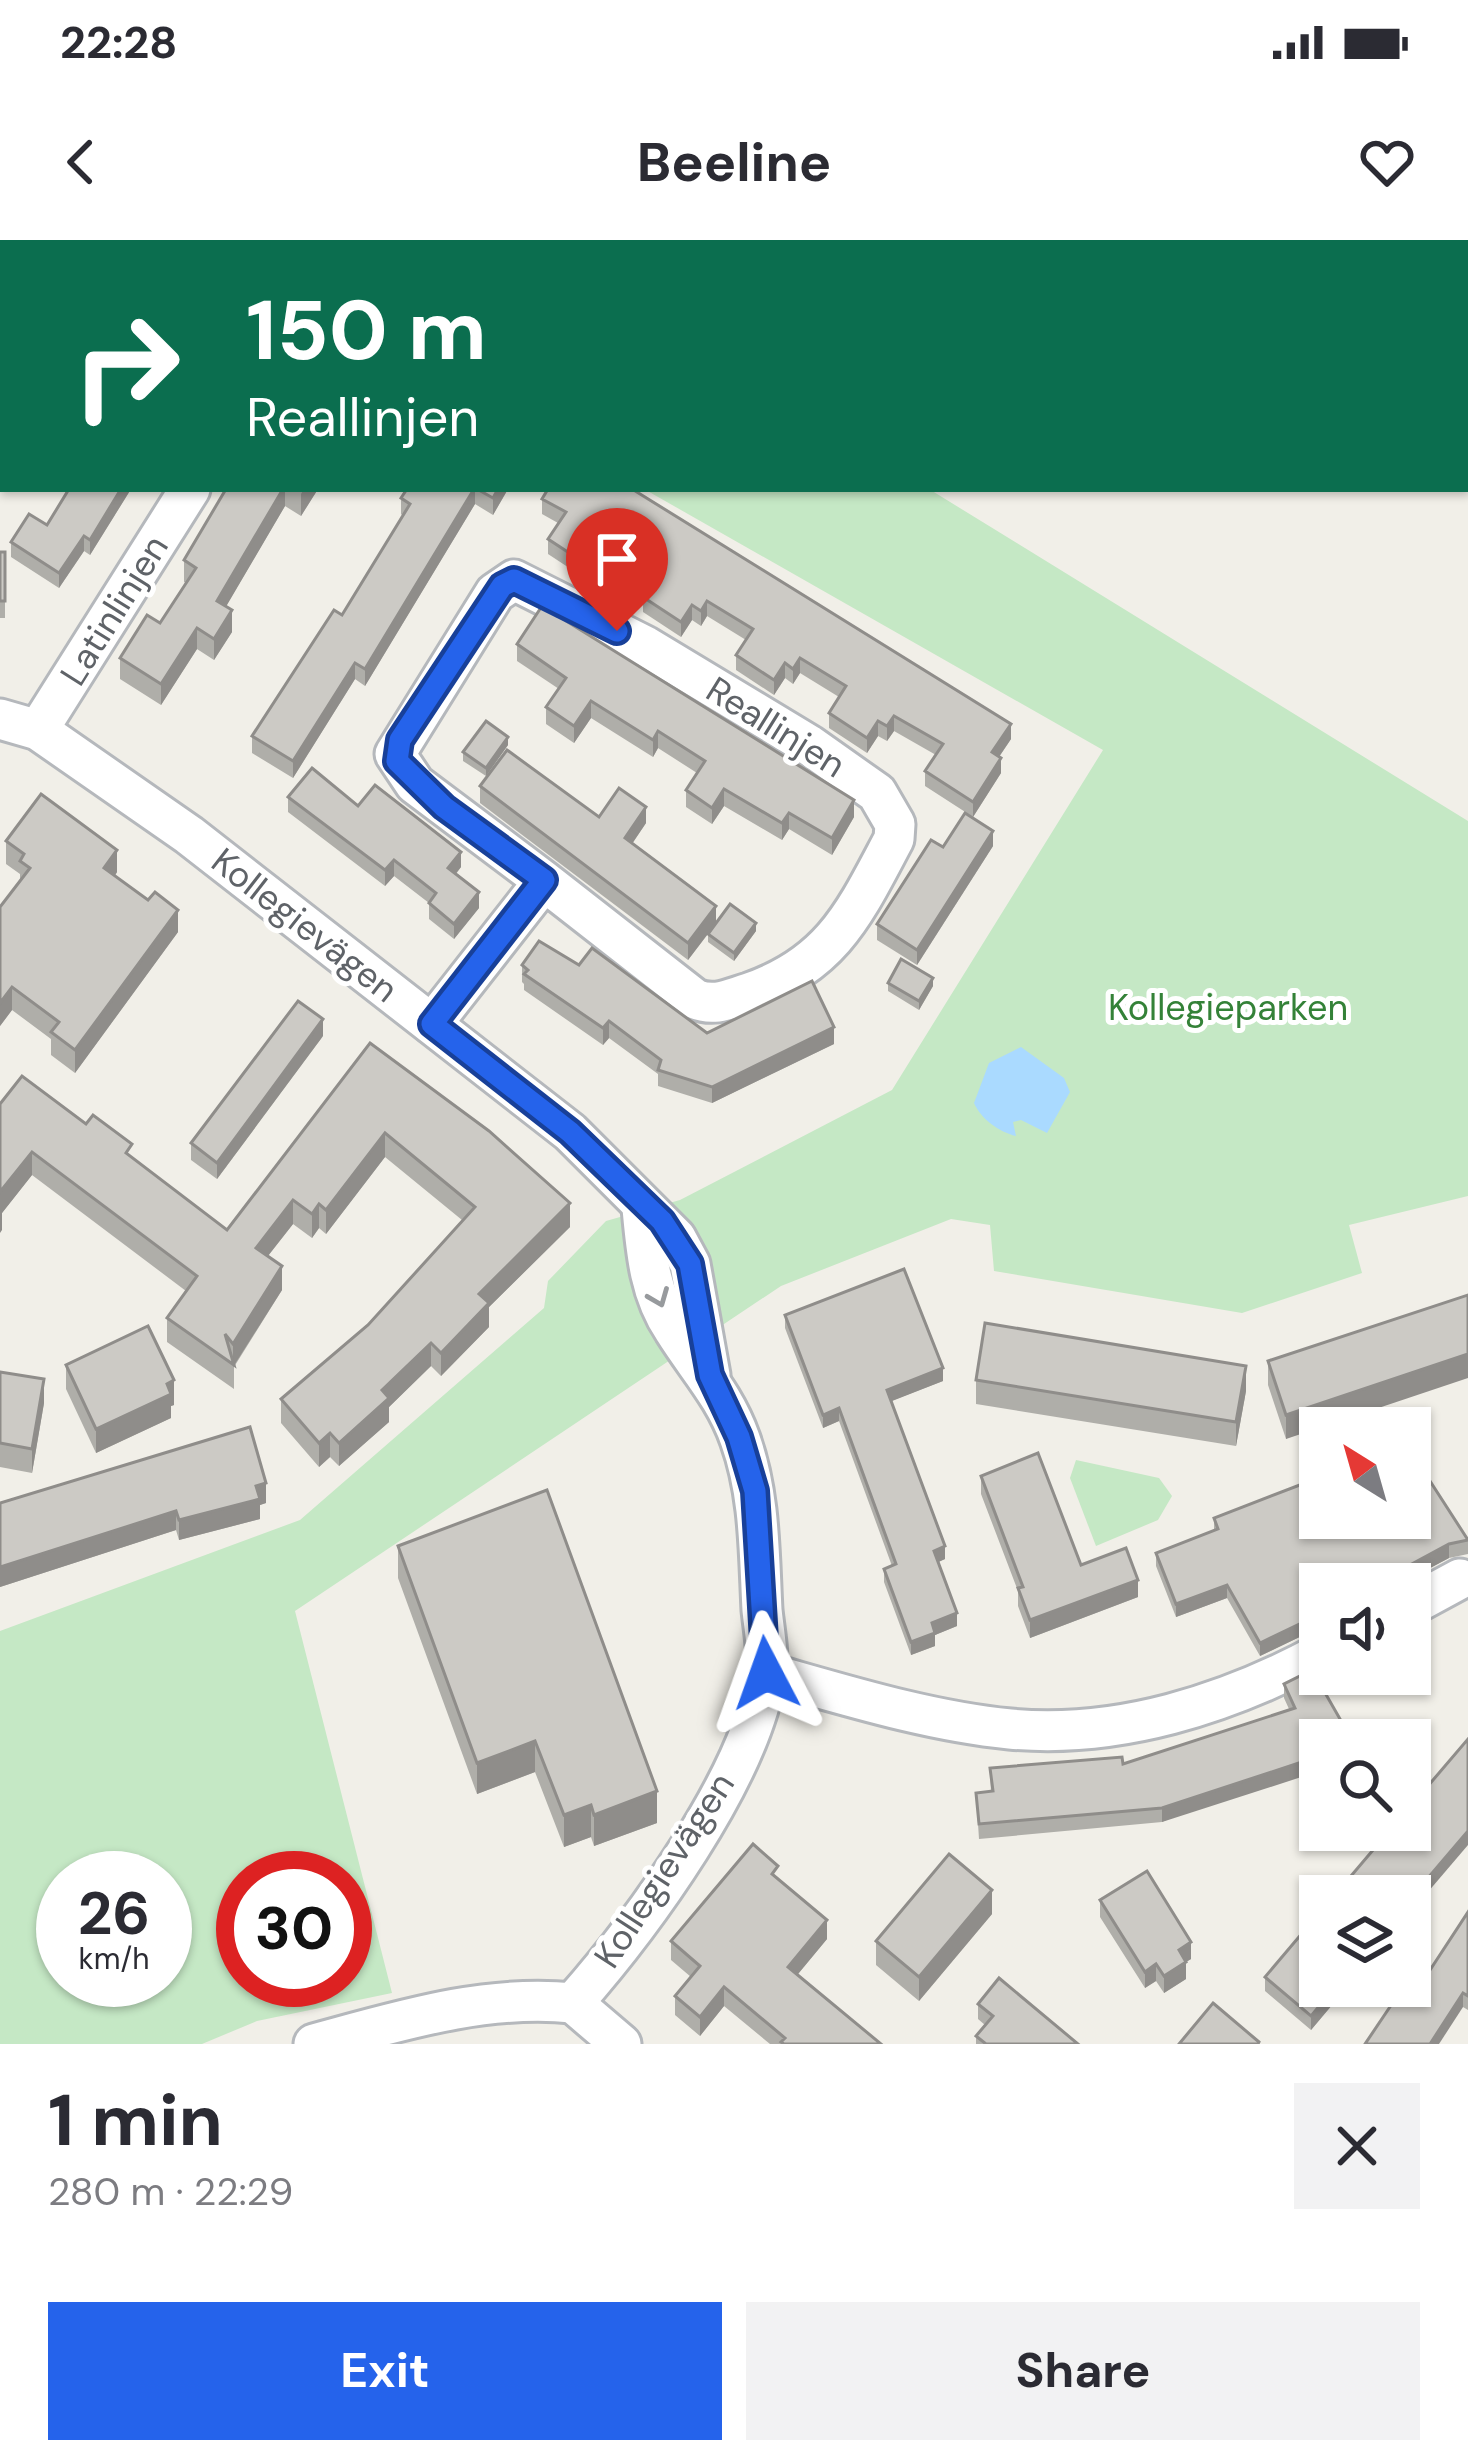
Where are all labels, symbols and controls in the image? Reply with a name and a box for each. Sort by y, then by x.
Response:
text: 22:28 [60,13,178,72]
text: Beeline [637,127,831,198]
icon: back [48,129,114,195]
icon: heart [1354,129,1420,195]
text: 150 m [246,276,487,385]
icon: right [48,288,204,444]
text: Reallinjen [246,382,479,453]
pin [566,508,668,631]
street label: Latinlinjen [49,526,179,694]
icon: arrive [584,526,650,592]
street label: Reallinjen [698,666,854,788]
street label: Kollegievägen [202,837,408,1013]
park label: Kollegieparken [1108,984,1348,1031]
one-way arrow [645,1287,669,1308]
north arrow [1299,1407,1431,1539]
map controls [1299,1407,1431,2007]
button: sound [1299,1563,1431,1695]
position arrow [703,1610,829,1736]
button: search [1299,1719,1431,1851]
street label: Kollegievägen [583,1763,745,1977]
speed limit sign: 30 [216,1851,372,2007]
text: 26 [78,1874,150,1953]
button: layers [1299,1875,1431,2007]
text: km/h [79,1939,149,1978]
text: 1 min [48,2074,223,2167]
button: close [1294,2083,1420,2209]
text: 280 m · 22:29 [48,2166,293,2217]
button: Exit [48,2302,722,2440]
button: Share [746,2302,1420,2440]

